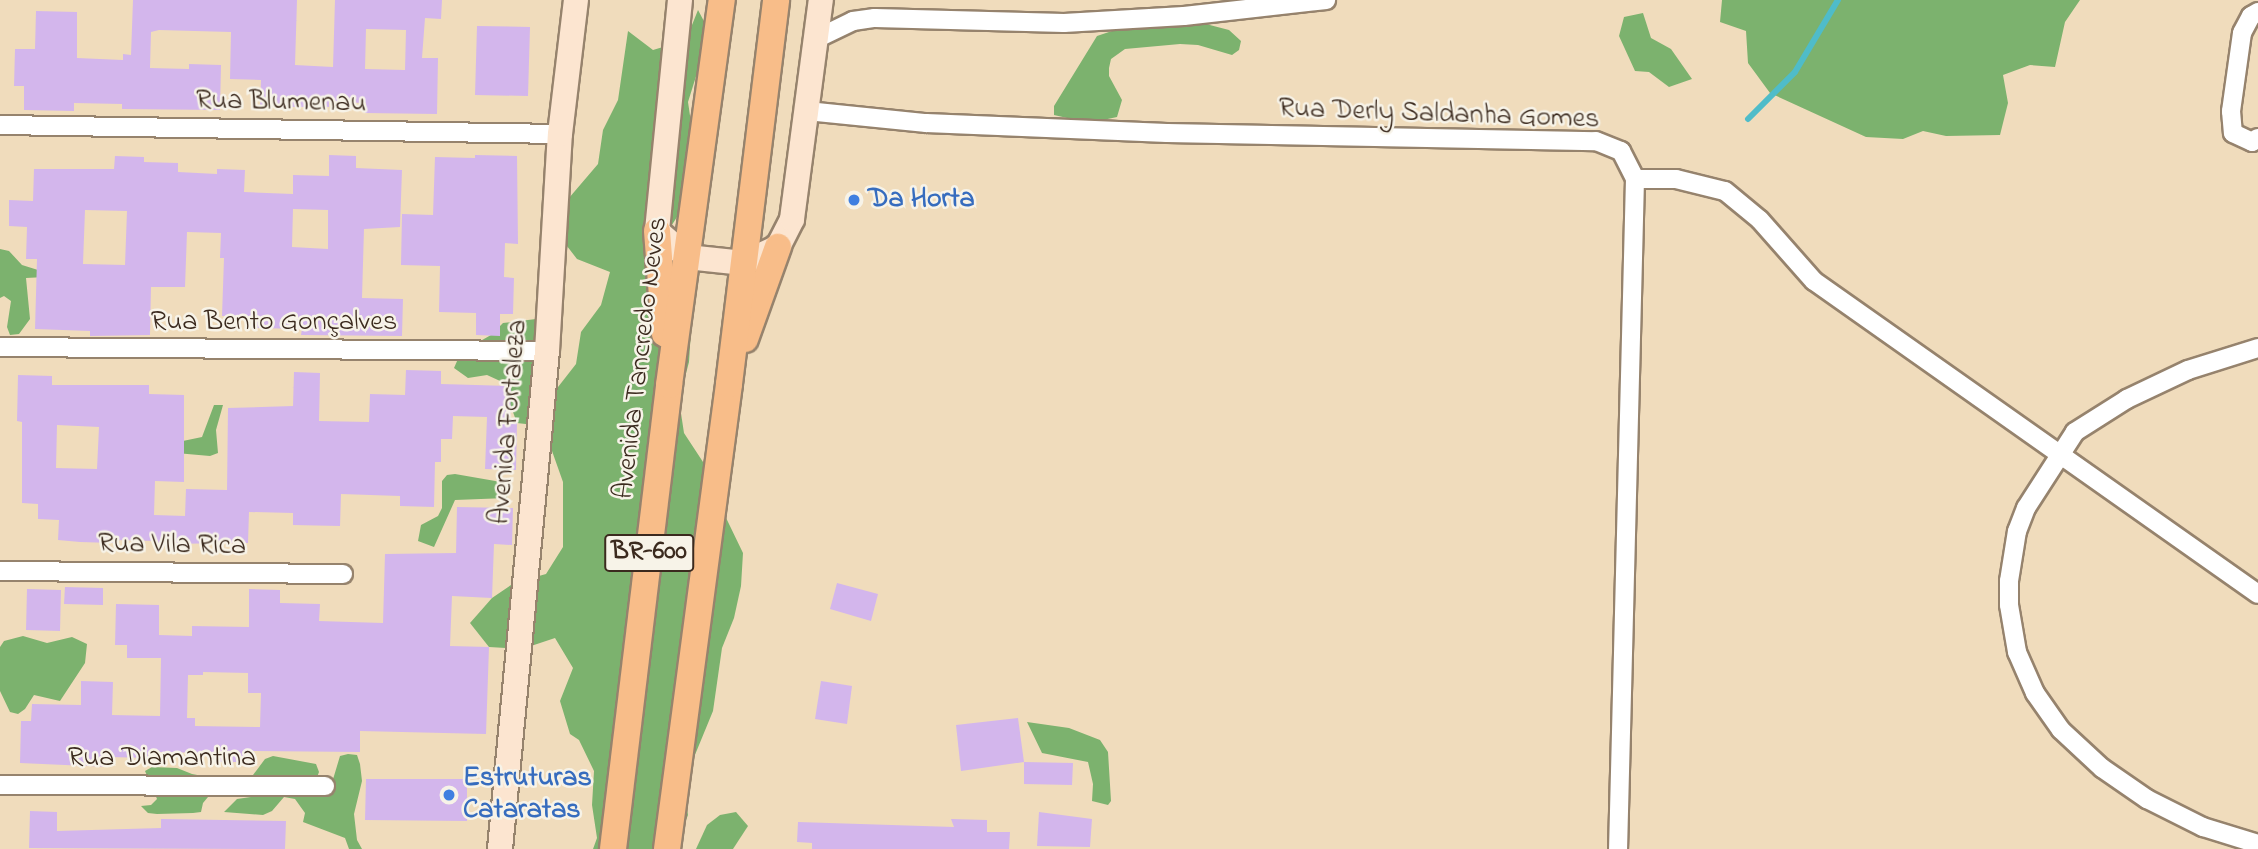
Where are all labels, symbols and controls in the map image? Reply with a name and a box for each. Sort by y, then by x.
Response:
street label: Rua Blumenau [195,85,367,121]
street label: Rua Derly Saldanha Gomes [1278,93,1600,137]
place label: Da Horta [868,183,975,217]
marker: Da Horta [846,192,862,208]
street label: Avenida Tancredo Neves [608,215,676,501]
street label: Rua Bento Gonçalves [151,306,397,340]
street label: Avenida Fortaleza [484,318,536,526]
street label: Rua Vila Rica [98,528,246,564]
road number: BR-600 [604,530,694,576]
street label: Rua Diamantina [68,742,256,776]
place label: Estruturas Cataratas [463,762,592,828]
marker: Estruturas Cataratas [441,787,457,803]

